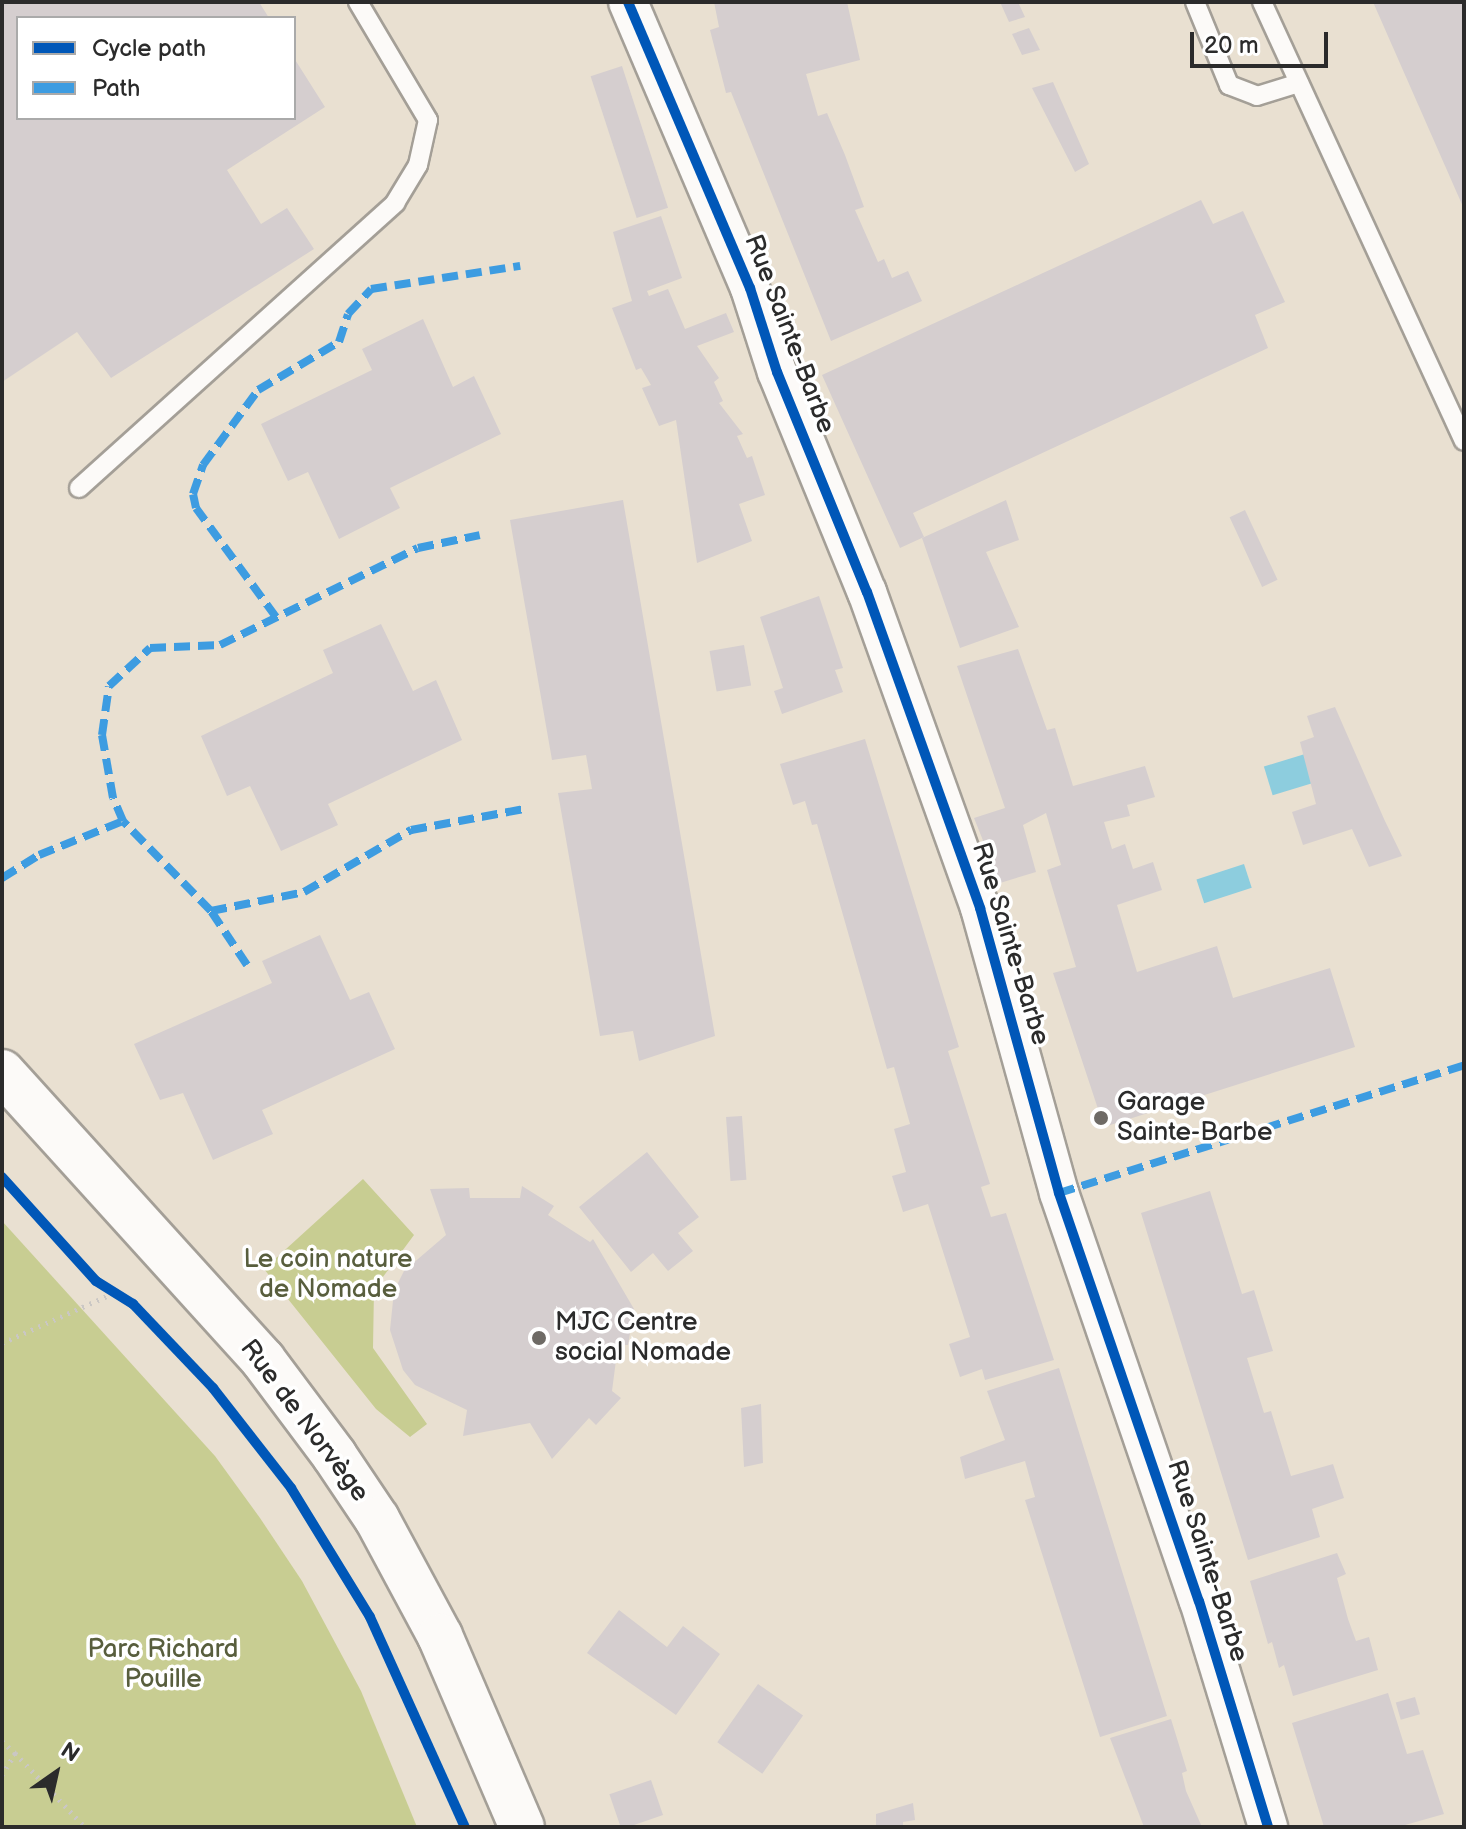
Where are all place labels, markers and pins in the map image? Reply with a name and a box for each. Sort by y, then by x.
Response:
place label: Garage Sainte-Barbe [1117,1087,1272,1148]
marker: Garage Sainte-Barbe [1092,1109,1110,1127]
place label: MJC Centre social Nomade [555,1307,731,1368]
marker: MJC Centre social Nomade [530,1329,548,1347]

